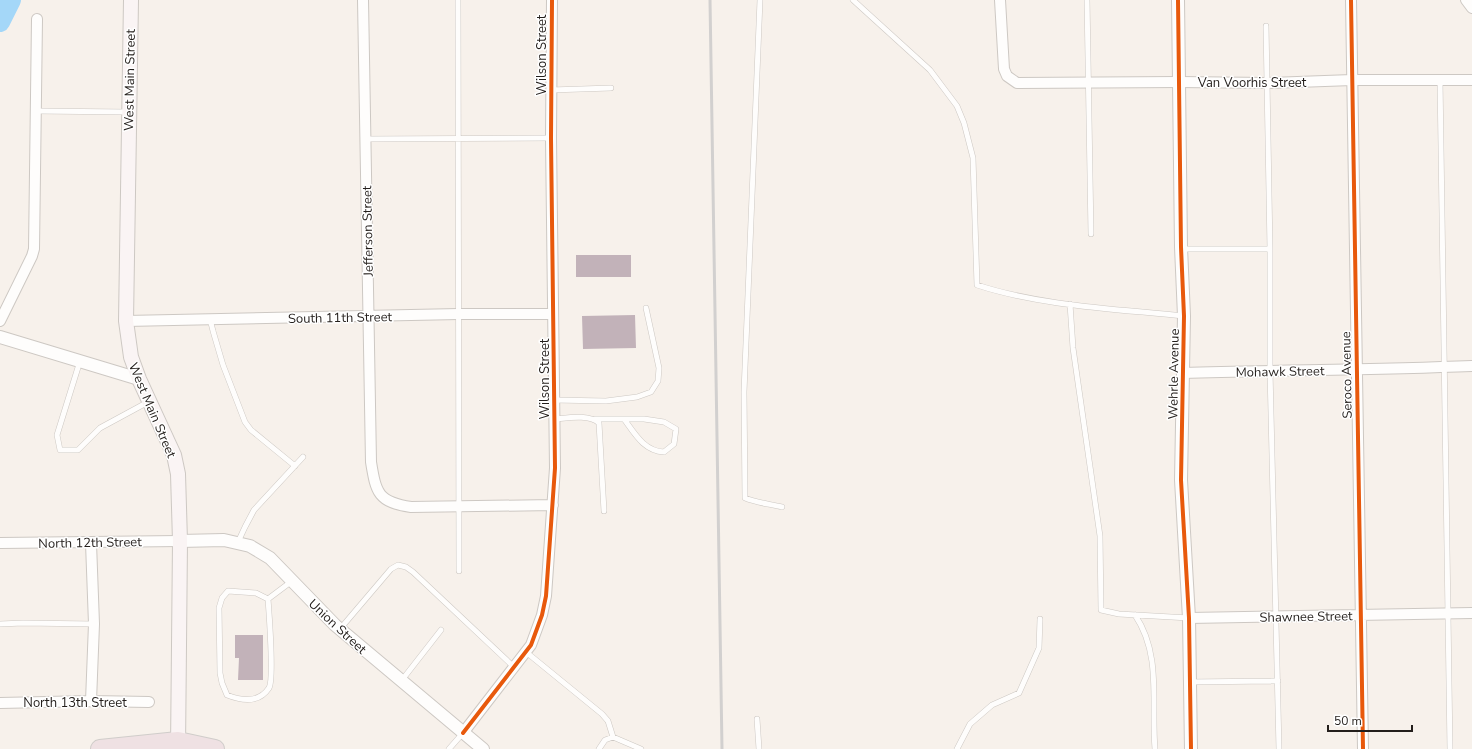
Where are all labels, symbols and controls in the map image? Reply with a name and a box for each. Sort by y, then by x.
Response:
street label: Wilson Street [533,14,551,95]
street label: West Main Street [120,29,140,131]
street label: Van Voorhis Street [1197,74,1307,92]
street label: Jefferson Street [358,185,378,277]
street label: South 11th Street [288,308,393,328]
street label: Wehrle Avenue [1164,328,1184,420]
street label: Seroco Avenue [1337,331,1357,419]
street label: Wilson Street [536,338,554,419]
street label: West Main Street [124,360,180,461]
street label: Mohawk Street [1235,362,1325,382]
street label: North 12th Street [38,533,142,553]
street label: Union Street [304,595,371,659]
street label: Shawnee Street [1259,607,1353,627]
street label: North 13th Street [23,694,127,712]
scale bar [1328,707,1412,733]
text: 50 m [1334,713,1362,729]

